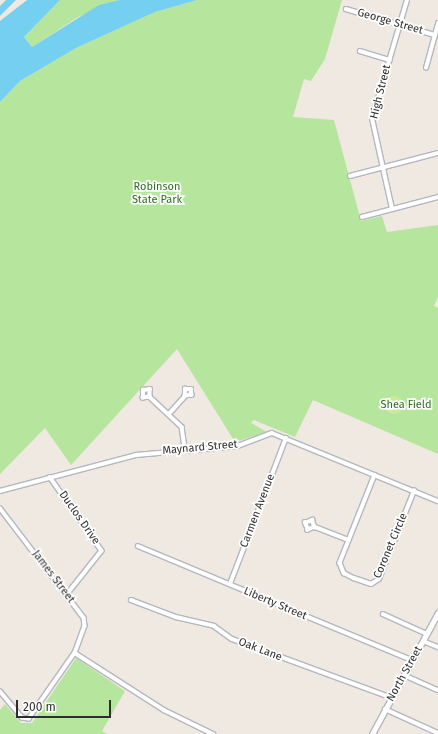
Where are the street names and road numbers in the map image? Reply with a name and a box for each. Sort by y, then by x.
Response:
street label: George Street [356,6,424,38]
street label: High Street [368,63,394,121]
street label: Maynard Street [162,438,238,458]
street label: Carmen Avenue [238,472,278,550]
street label: Duclos Drive [56,489,102,547]
street label: Coronet Circle [371,511,411,581]
street label: James Street [29,548,77,606]
street label: Liberty Street [241,585,309,623]
street label: Oak Lane [236,636,284,664]
street label: North Street [384,644,426,704]

